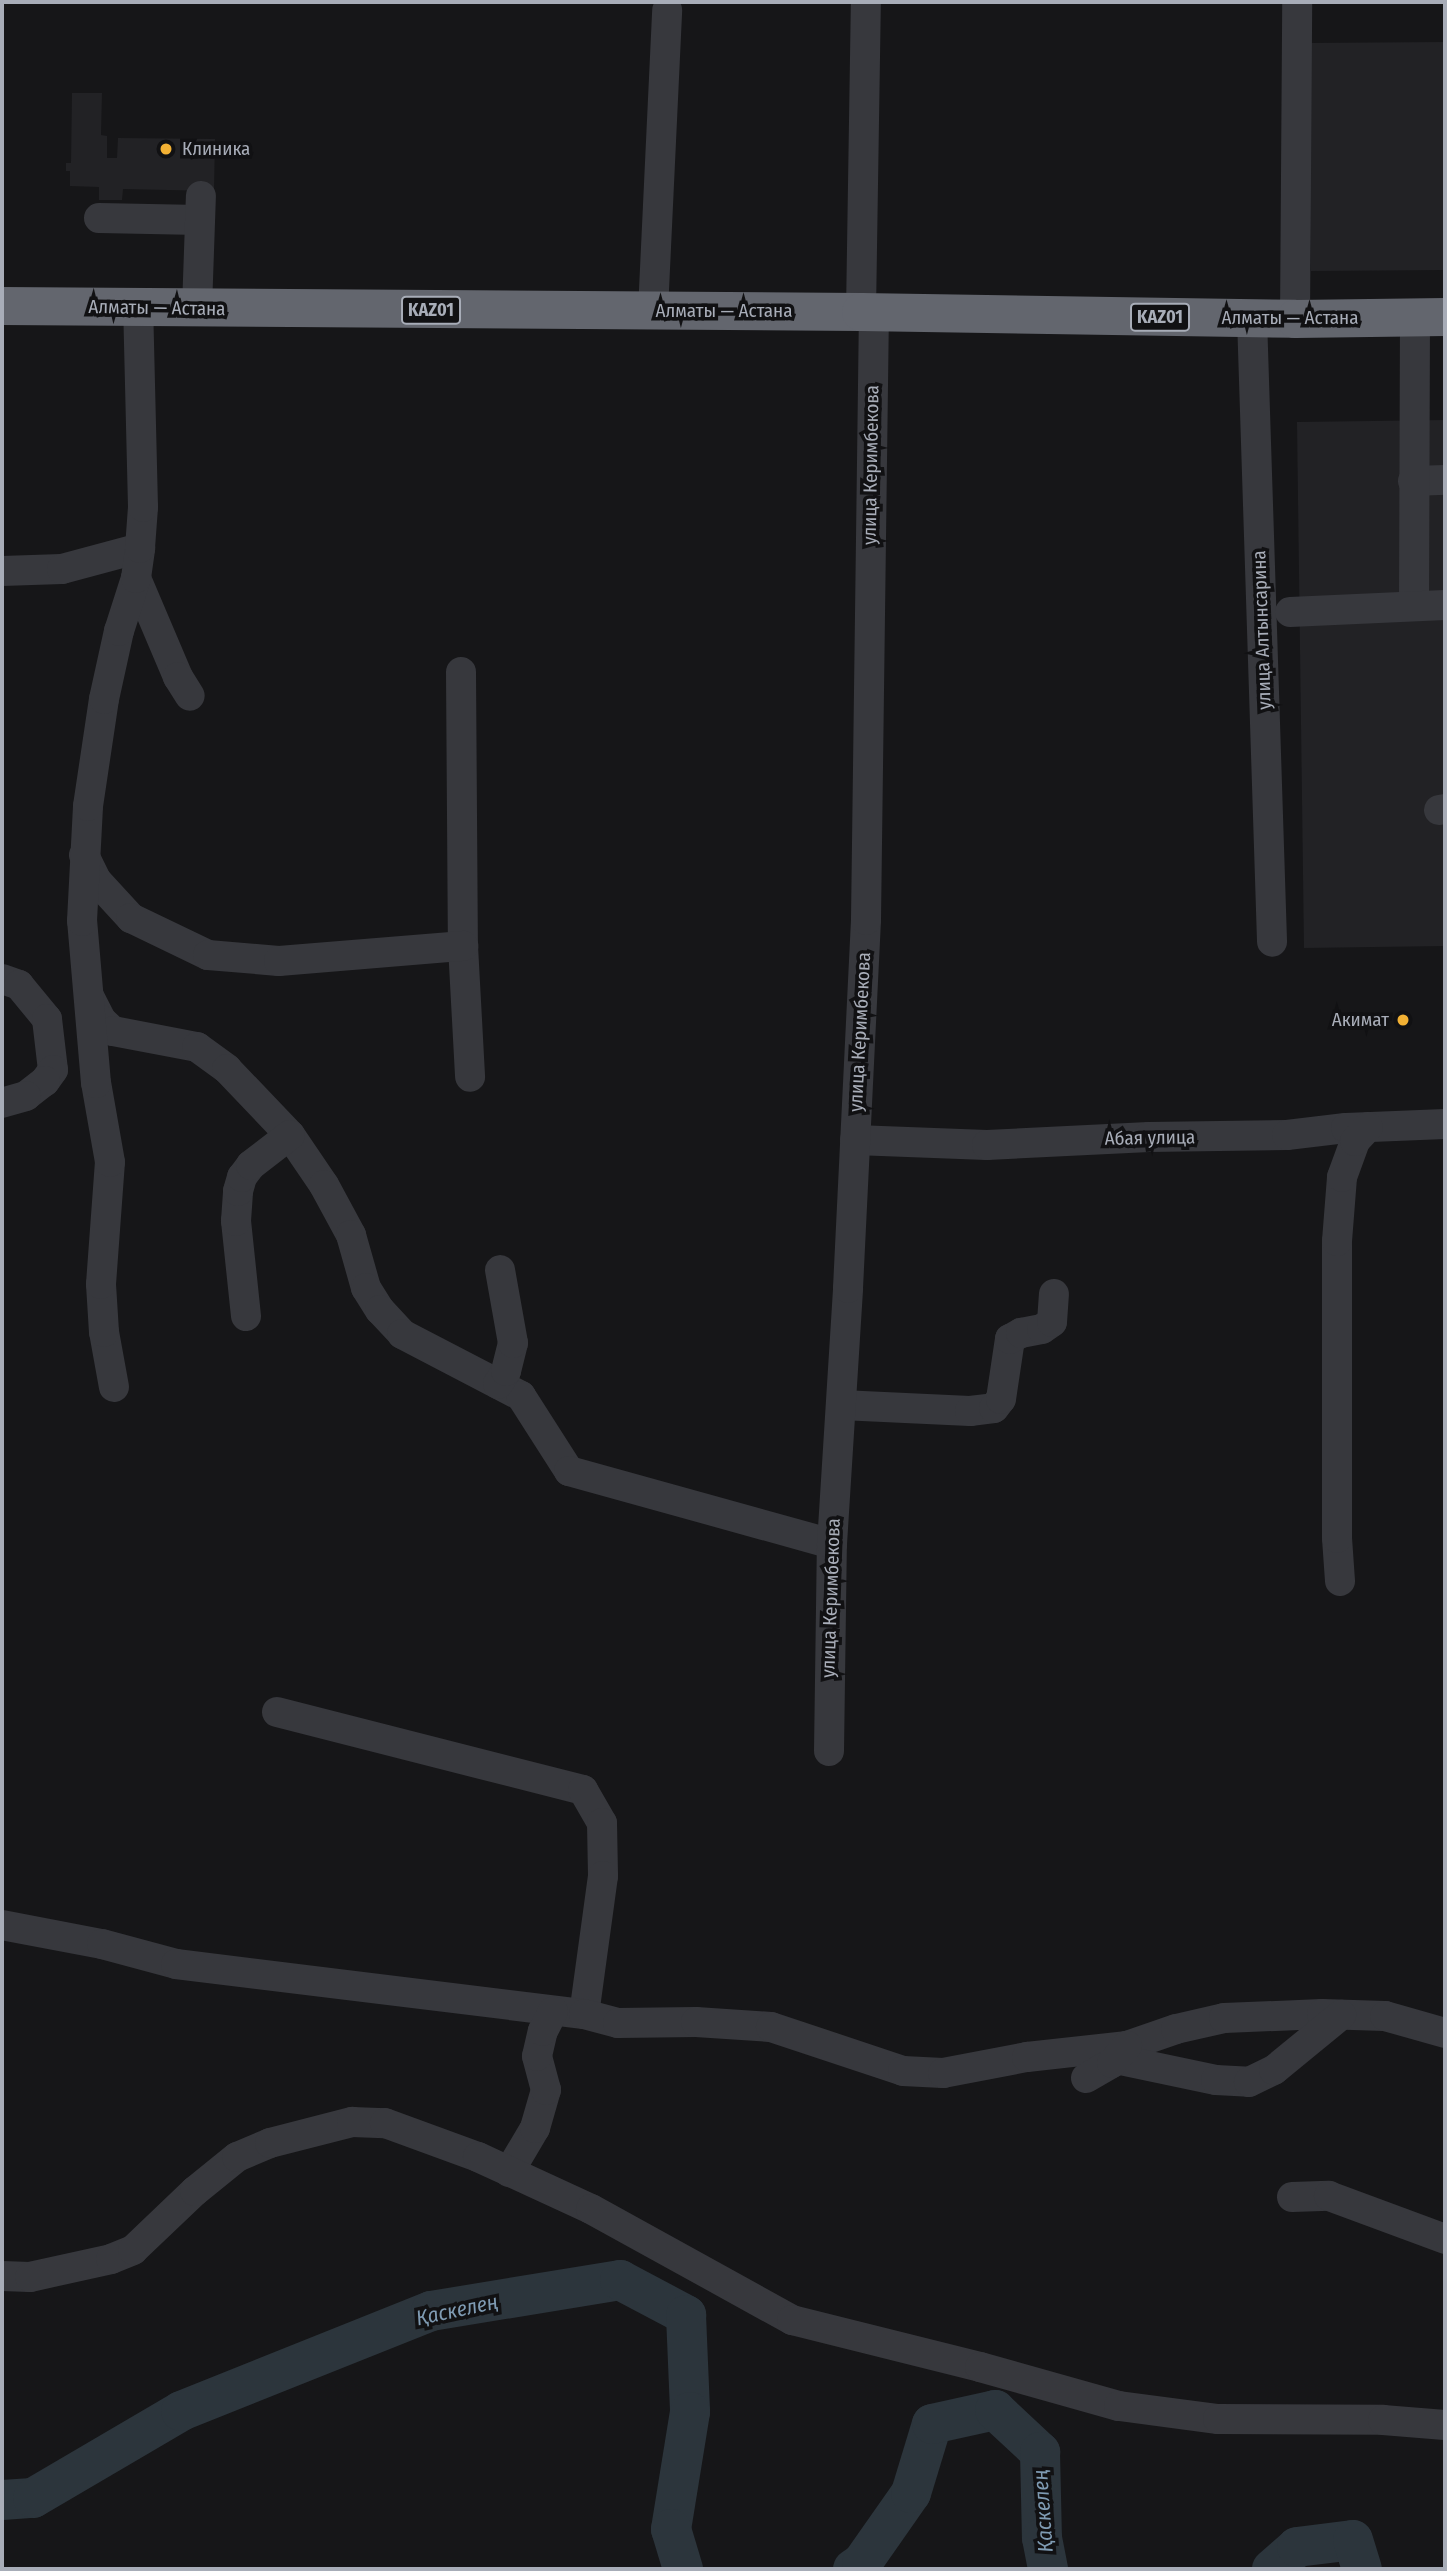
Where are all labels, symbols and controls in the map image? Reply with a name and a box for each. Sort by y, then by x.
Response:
place label: Клиника [182,138,250,160]
marker: Клиника [156,139,176,159]
street label: Алматы — Астана [88,295,226,321]
road number: KАZ01 [400,296,462,324]
street label: Алматы — Астана [655,300,793,322]
road number: KАZ01 [1128,302,1192,332]
street label: Алматы — Астана [1221,307,1359,329]
street label: улица Керимбекова [858,385,884,545]
street label: улица Алтынсарина [1248,550,1276,710]
street label: улица Керимбекова [844,952,876,1112]
place label: Акимат [1332,1009,1389,1031]
marker: Акимат [1395,1012,1411,1028]
street label: Абая улица [1105,1126,1195,1150]
street label: улица Керимбекова [817,1518,845,1678]
water label: Қаскелең [414,2289,500,2331]
water label: Қаскелең [1028,2469,1058,2553]

